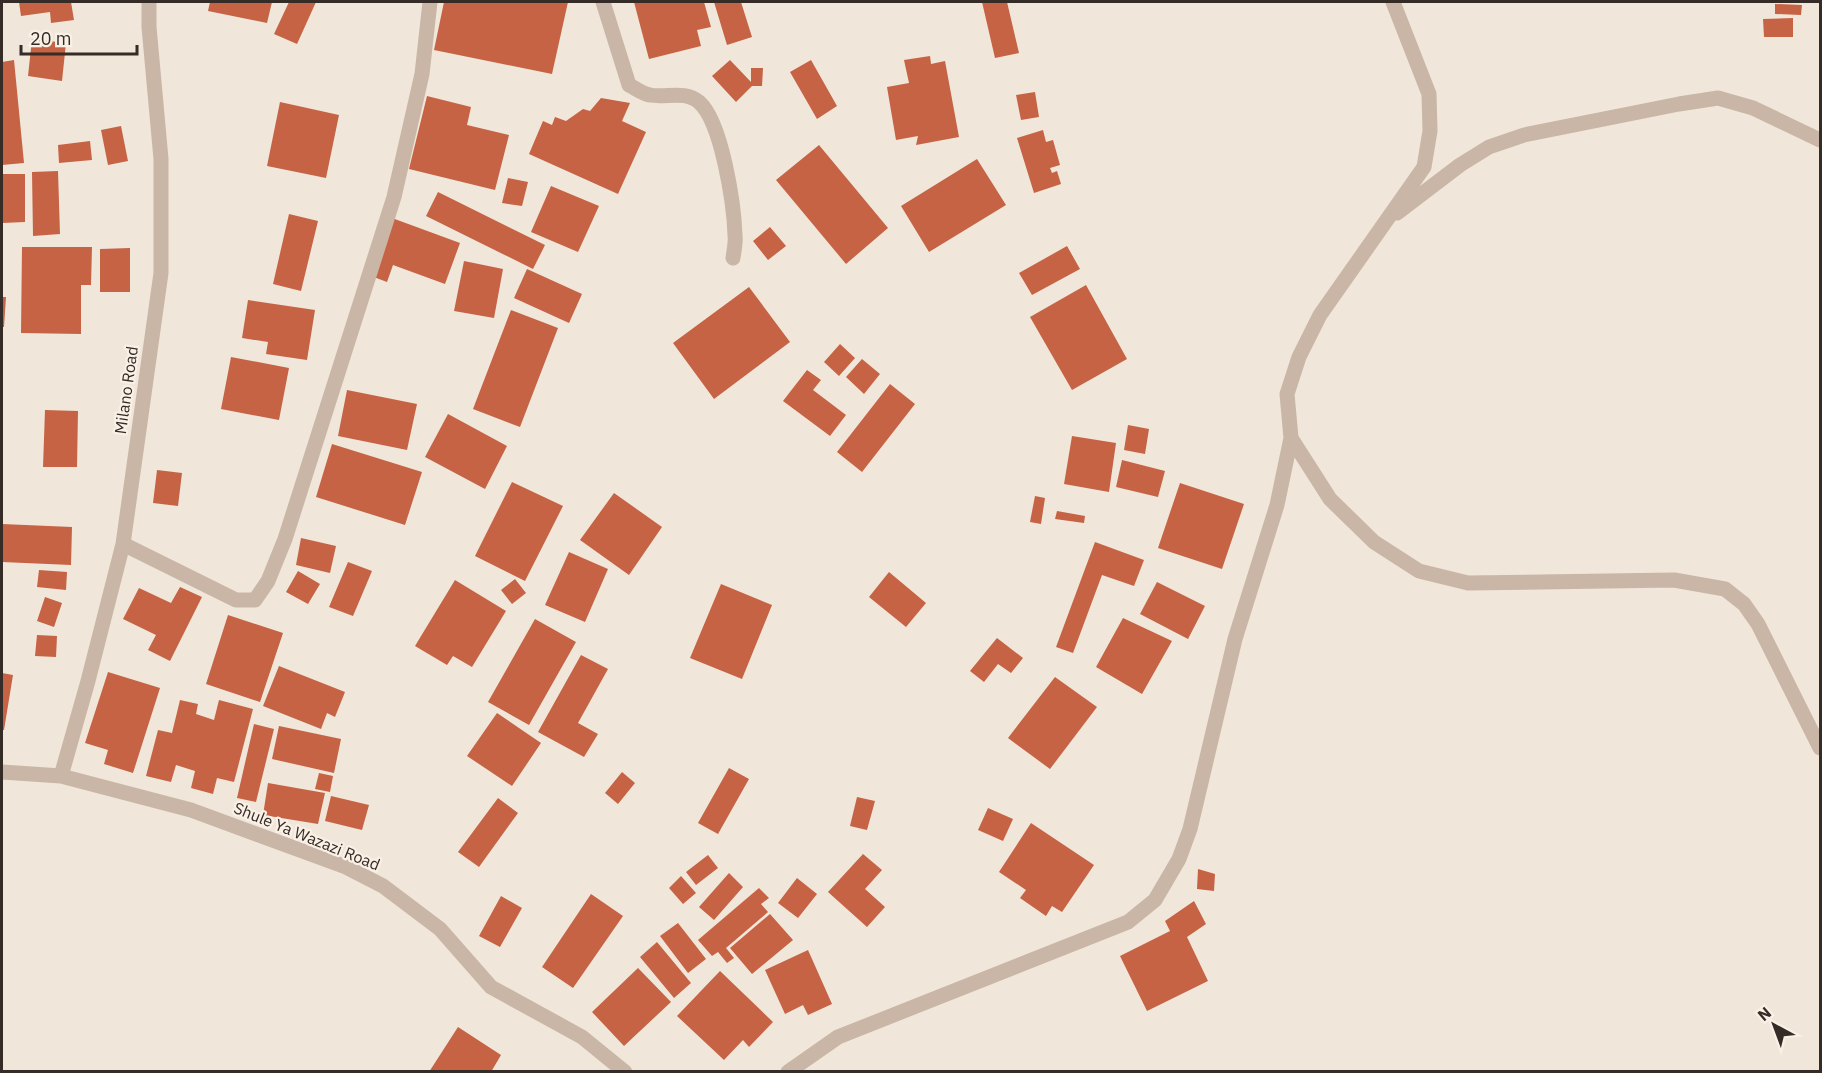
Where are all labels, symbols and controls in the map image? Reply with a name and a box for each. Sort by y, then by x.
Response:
scale bar [21,18,136,56]
text: 20 m [30,27,72,50]
street label: Milano Road [110,345,142,435]
street label: Shule Ya Wazazi Road [231,798,383,874]
north arrow [1744,995,1804,1055]
text: N [1753,1002,1775,1025]

